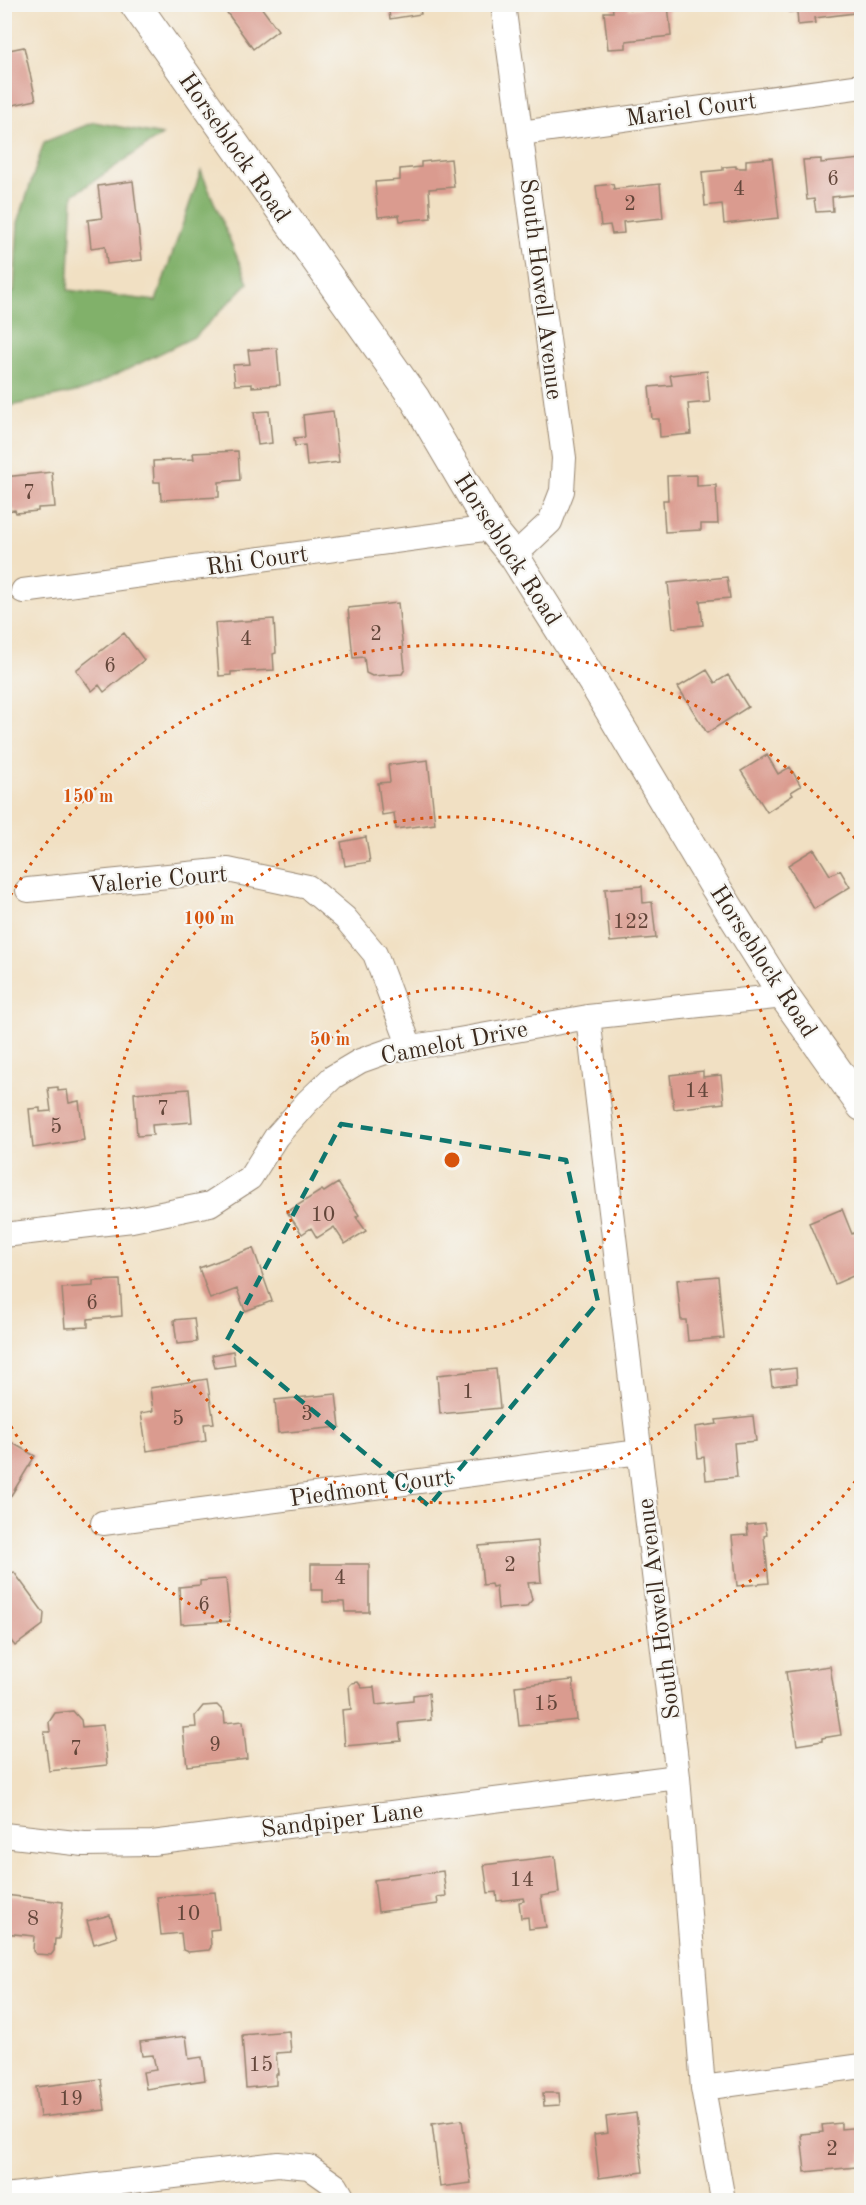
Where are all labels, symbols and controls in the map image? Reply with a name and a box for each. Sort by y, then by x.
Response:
street label: Horseblock Road [173,69,294,227]
street label: Mariel Court [624,90,758,132]
house number: 6 [827,169,839,190]
street label: South Howell Avenue [515,177,565,401]
house number: 4 [733,179,745,200]
house number: 2 [624,194,636,215]
street label: Horseblock Road [448,470,564,630]
house number: 7 [23,483,35,504]
street label: Rhi Court [205,543,310,581]
house number: 2 [370,624,382,645]
house number: 4 [240,629,252,650]
house number: 6 [104,656,116,677]
text: 150 m [63,788,113,806]
street label: Valerie Court [88,863,229,899]
street label: Horseblock Road [704,882,820,1042]
text: 100 m [184,910,234,928]
house number: 122 [613,912,649,933]
street label: Camelot Drive [379,1018,530,1070]
text: 50 m [310,1031,350,1049]
house number: 14 [685,1081,709,1102]
house number: 7 [157,1099,169,1120]
house number: 5 [50,1117,62,1138]
centre of rings [442,1150,462,1170]
house number: 10 [311,1205,335,1226]
house number: 6 [86,1293,98,1314]
house number: 1 [462,1382,474,1403]
house number: 3 [301,1404,313,1425]
house number: 5 [172,1409,184,1430]
street label: Piedmont Court [288,1466,454,1512]
street label: South Howell Avenue [635,1497,685,1721]
house number: 2 [504,1555,516,1576]
house number: 4 [334,1568,346,1589]
house number: 6 [198,1595,210,1616]
house number: 15 [534,1694,558,1715]
house number: 9 [209,1735,221,1756]
house number: 7 [70,1739,82,1760]
street label: Sandpiper Lane [260,1799,425,1843]
house number: 14 [510,1870,534,1891]
house number: 10 [176,1904,200,1925]
house number: 8 [27,1909,39,1930]
house number: 15 [249,2055,273,2076]
house number: 19 [59,2089,83,2110]
house number: 2 [826,2139,838,2160]

